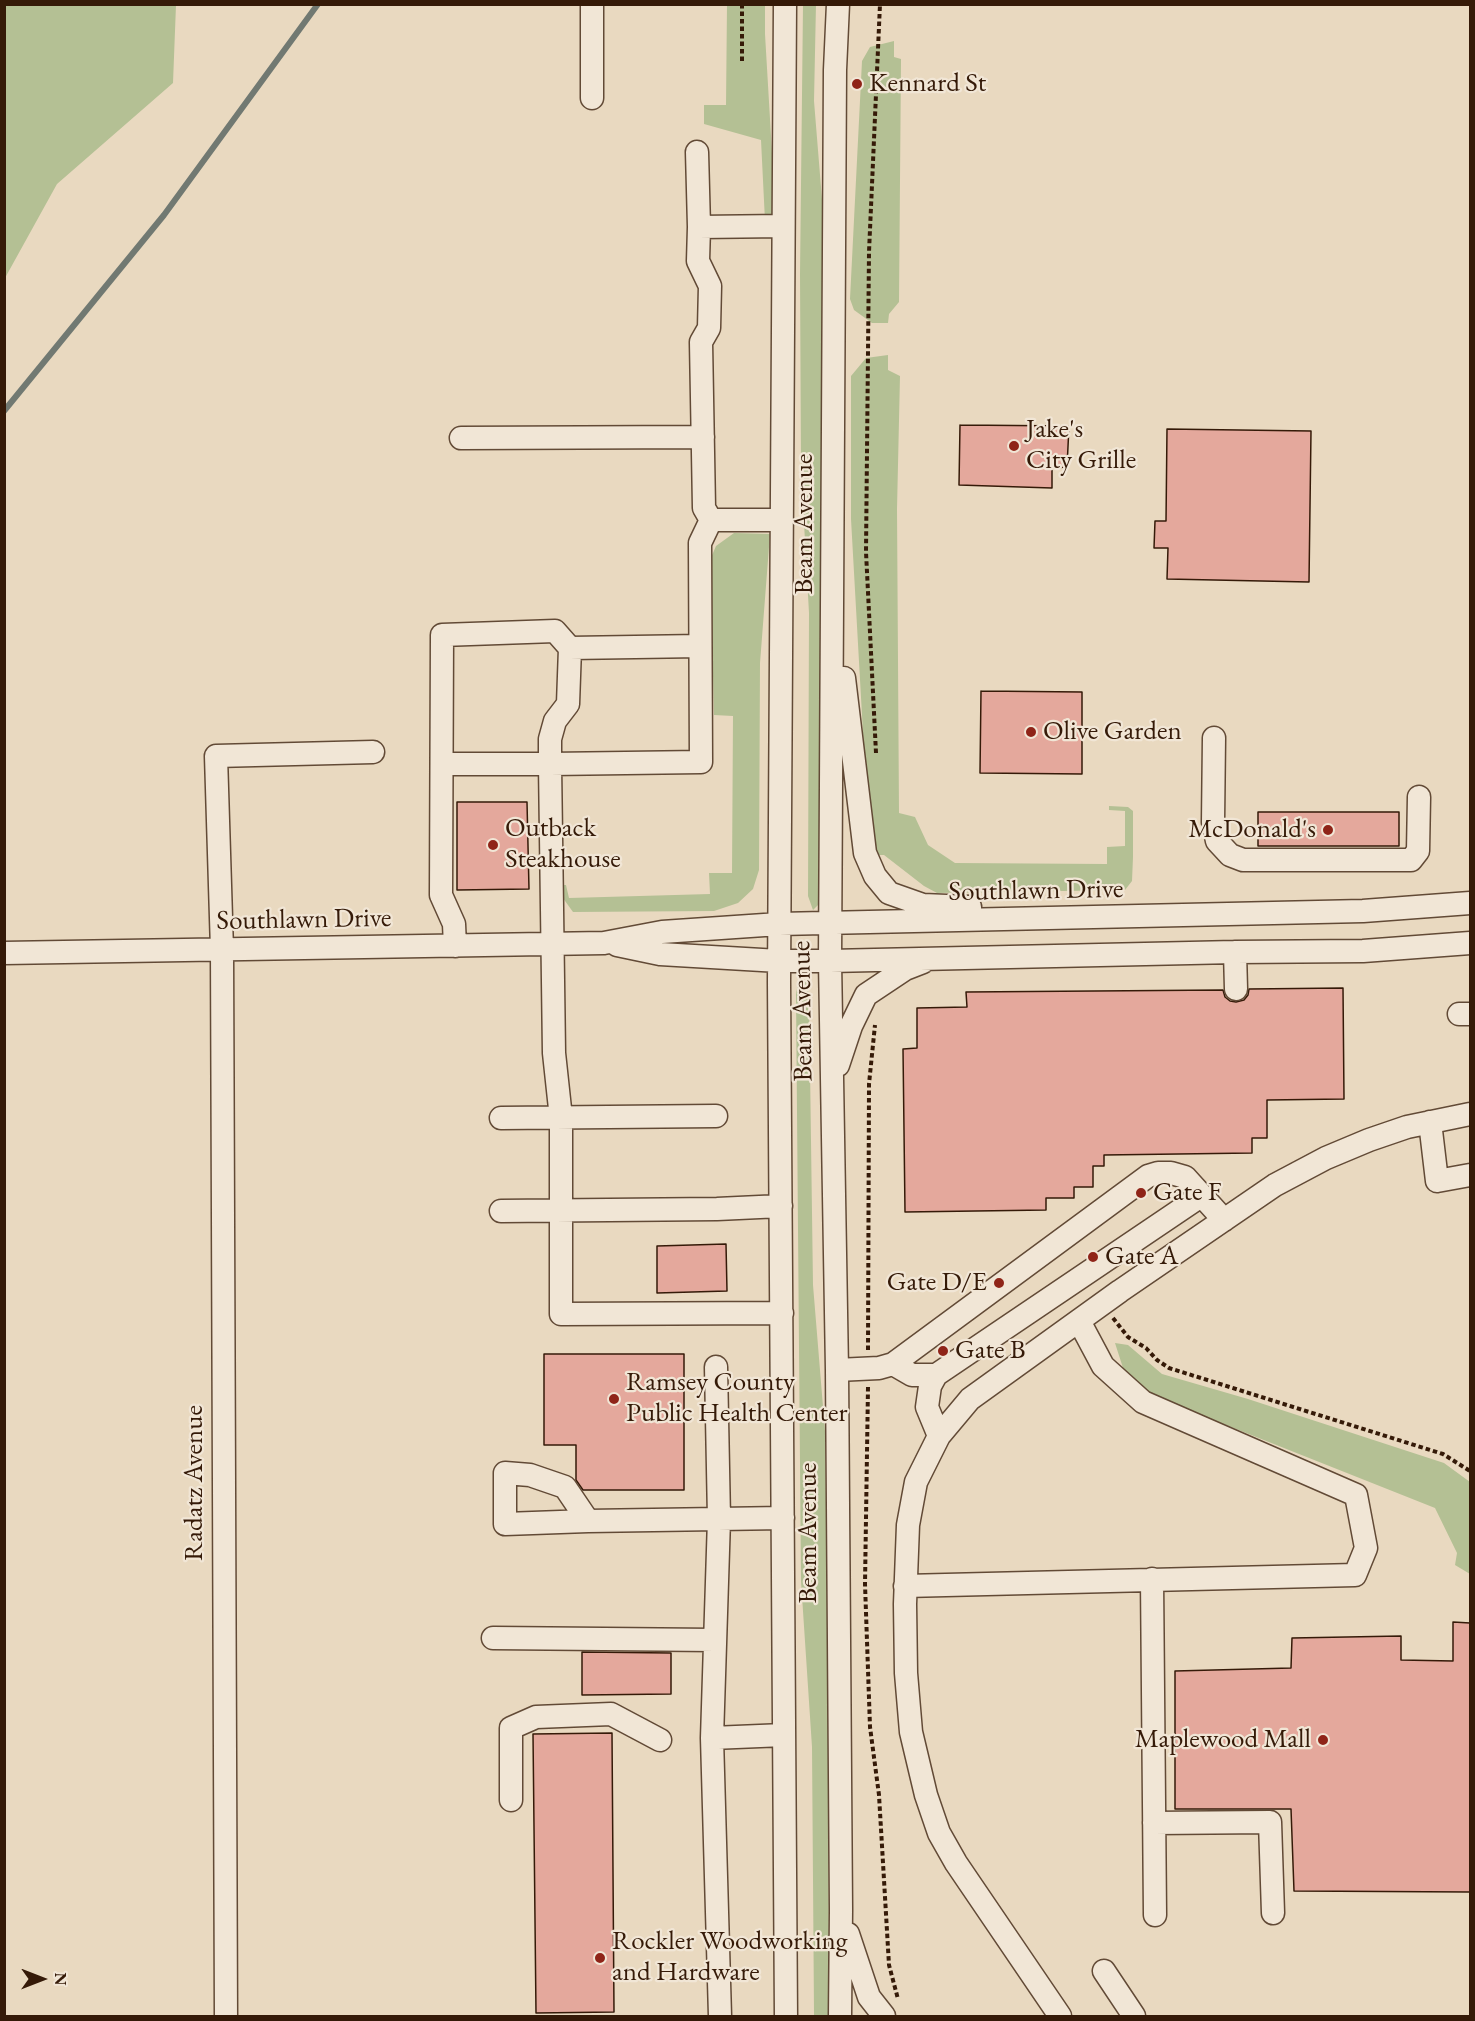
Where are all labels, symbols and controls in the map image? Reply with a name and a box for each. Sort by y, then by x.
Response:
place label: Kennard St [869,68,986,100]
marker: Kennard St [850,77,864,91]
place label: Jake's City Grille [1026,414,1136,477]
marker: Jake's City Grille [1007,439,1021,453]
street label: Beam Avenue [789,453,821,595]
place label: Olive Garden [1043,716,1182,748]
marker: Olive Garden [1024,725,1038,739]
place label: Outback Steakhouse [505,813,621,876]
place label: McDonald's [1188,814,1316,846]
marker: McDonald's [1321,823,1335,837]
marker: Outback Steakhouse [486,838,500,852]
street label: Southlawn Drive [948,873,1124,909]
street label: Southlawn Drive [216,902,392,938]
street label: Beam Avenue [786,940,820,1082]
place label: Gate F [1153,1177,1222,1209]
marker: Gate F [1134,1186,1148,1200]
place label: Gate A [1105,1241,1179,1273]
marker: Gate A [1086,1250,1100,1264]
place label: Gate D/E [887,1267,987,1299]
marker: Gate D/E [992,1276,1006,1290]
place label: Gate B [955,1335,1026,1367]
marker: Gate B [936,1344,950,1358]
place label: Ramsey County Public Health Center [626,1367,848,1430]
marker: Ramsey County Public Health Center [607,1392,621,1406]
street label: Radatz Avenue [179,1405,211,1561]
street label: Beam Avenue [793,1462,825,1604]
place label: Maplewood Mall [1135,1724,1311,1756]
marker: Maplewood Mall [1316,1733,1330,1747]
place label: Rockler Woodworking and Hardware [612,1926,848,1989]
north arrow [12,1949,72,2009]
marker: Rockler Woodworking and Hardware [593,1951,607,1965]
text: N [50,1973,71,1985]

